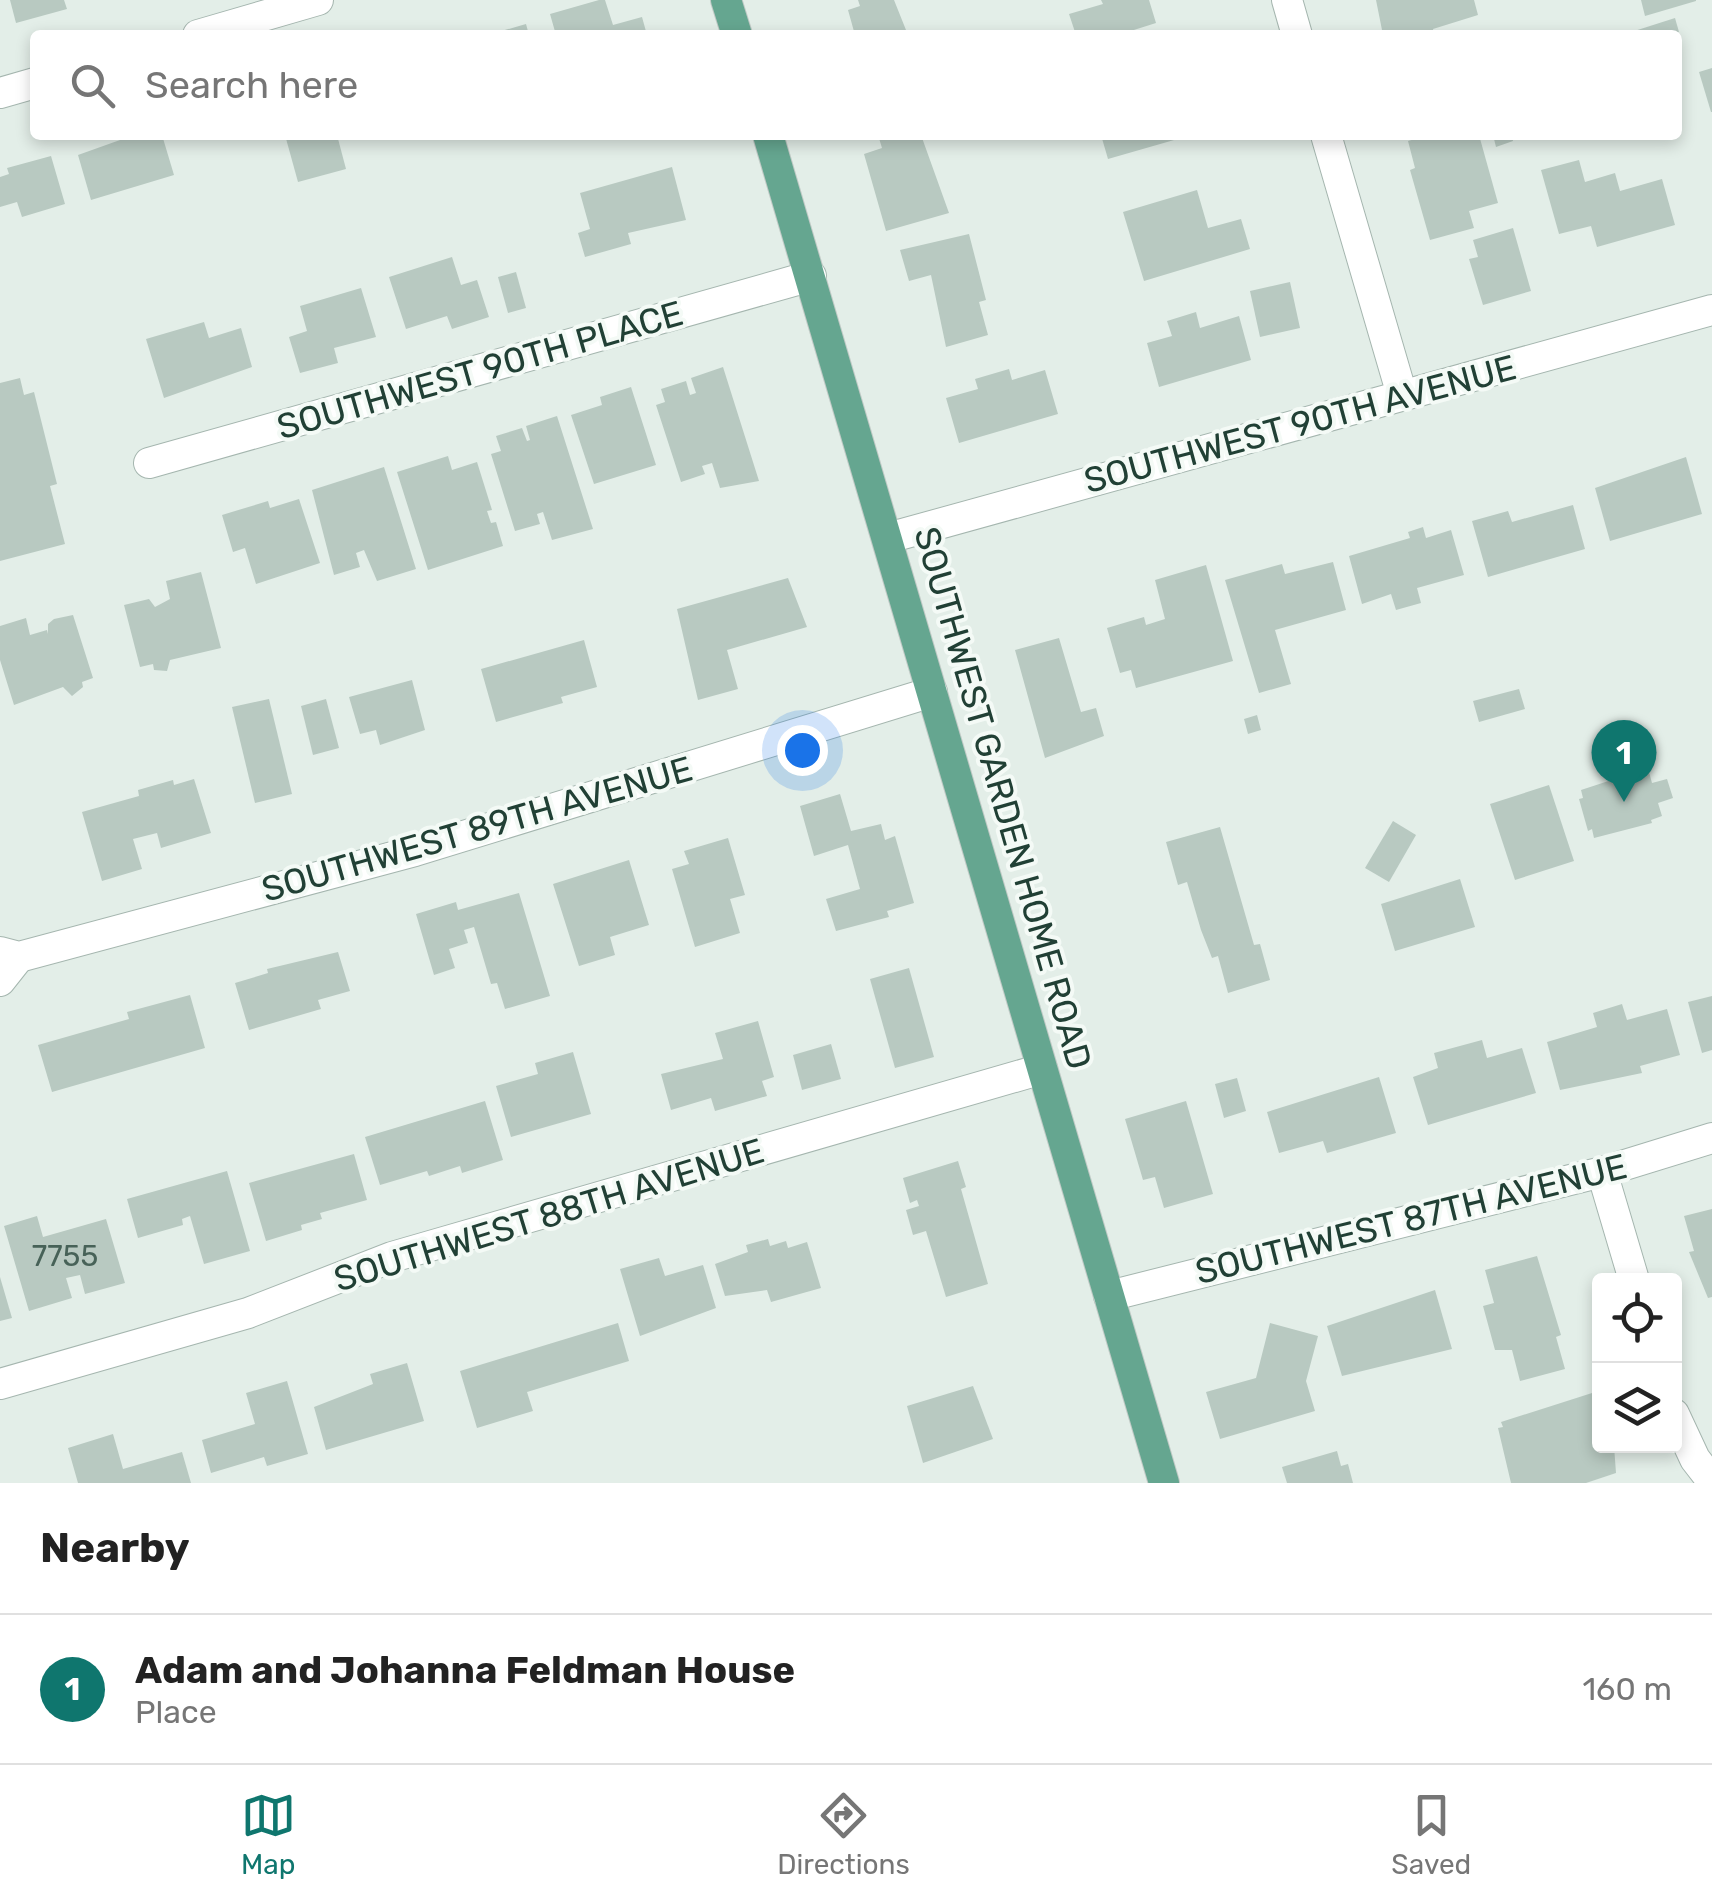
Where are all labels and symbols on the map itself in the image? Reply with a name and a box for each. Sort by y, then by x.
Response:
street label: SOUTHWEST 90TH PLACE [272,292,688,448]
street label: SOUTHWEST 90TH AVENUE [1079,346,1521,502]
street label: SOUTHWEST GARDEN HOME ROAD [905,522,1101,1074]
pin: 1 [1592,720,1656,802]
your location [777,725,828,776]
street label: SOUTHWEST 89TH AVENUE [257,747,697,911]
street label: SOUTHWEST 88TH AVENUE [329,1130,769,1300]
street label: SOUTHWEST 87TH AVENUE [1191,1145,1631,1293]
house number: 7755 [32,1238,98,1274]

